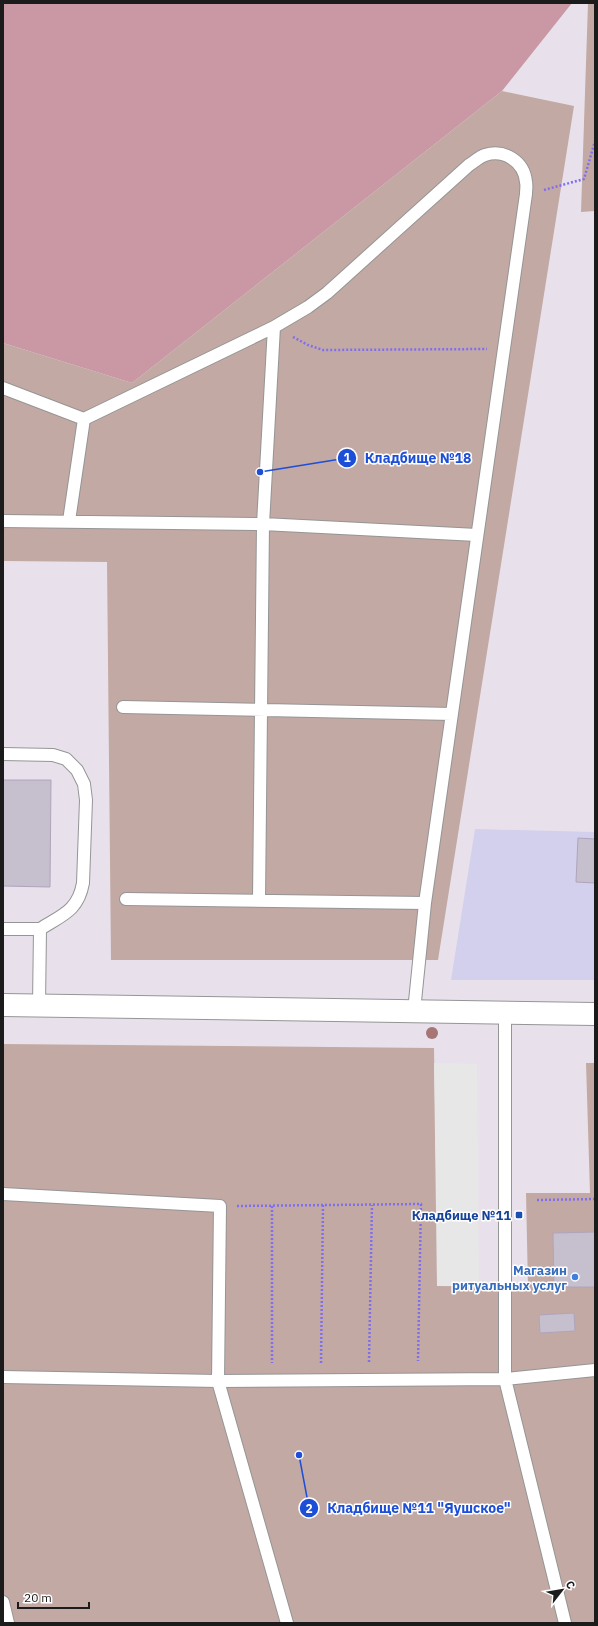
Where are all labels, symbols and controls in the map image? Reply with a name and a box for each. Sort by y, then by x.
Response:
callout: Кладбище №18 [337,445,479,471]
text: Кладбище №18 [365,449,471,467]
text: 1 [343,450,351,465]
place label: Кладбище №11 [412,1207,511,1224]
marker: Кладбище №11 [514,1210,524,1220]
place label: Магазин ритуальных услуг [452,1262,567,1294]
marker: Магазин ритуальных услуг [570,1272,580,1282]
callout: Кладбище №11 "Яушское" [299,1495,518,1521]
text: Кладбище №11 "Яушское" [327,1499,511,1517]
text: 2 [305,1501,313,1516]
north arrow [542,1570,582,1610]
text: С [563,1578,578,1592]
scale bar [18,1584,89,1610]
text: 20 m [24,1590,52,1605]

